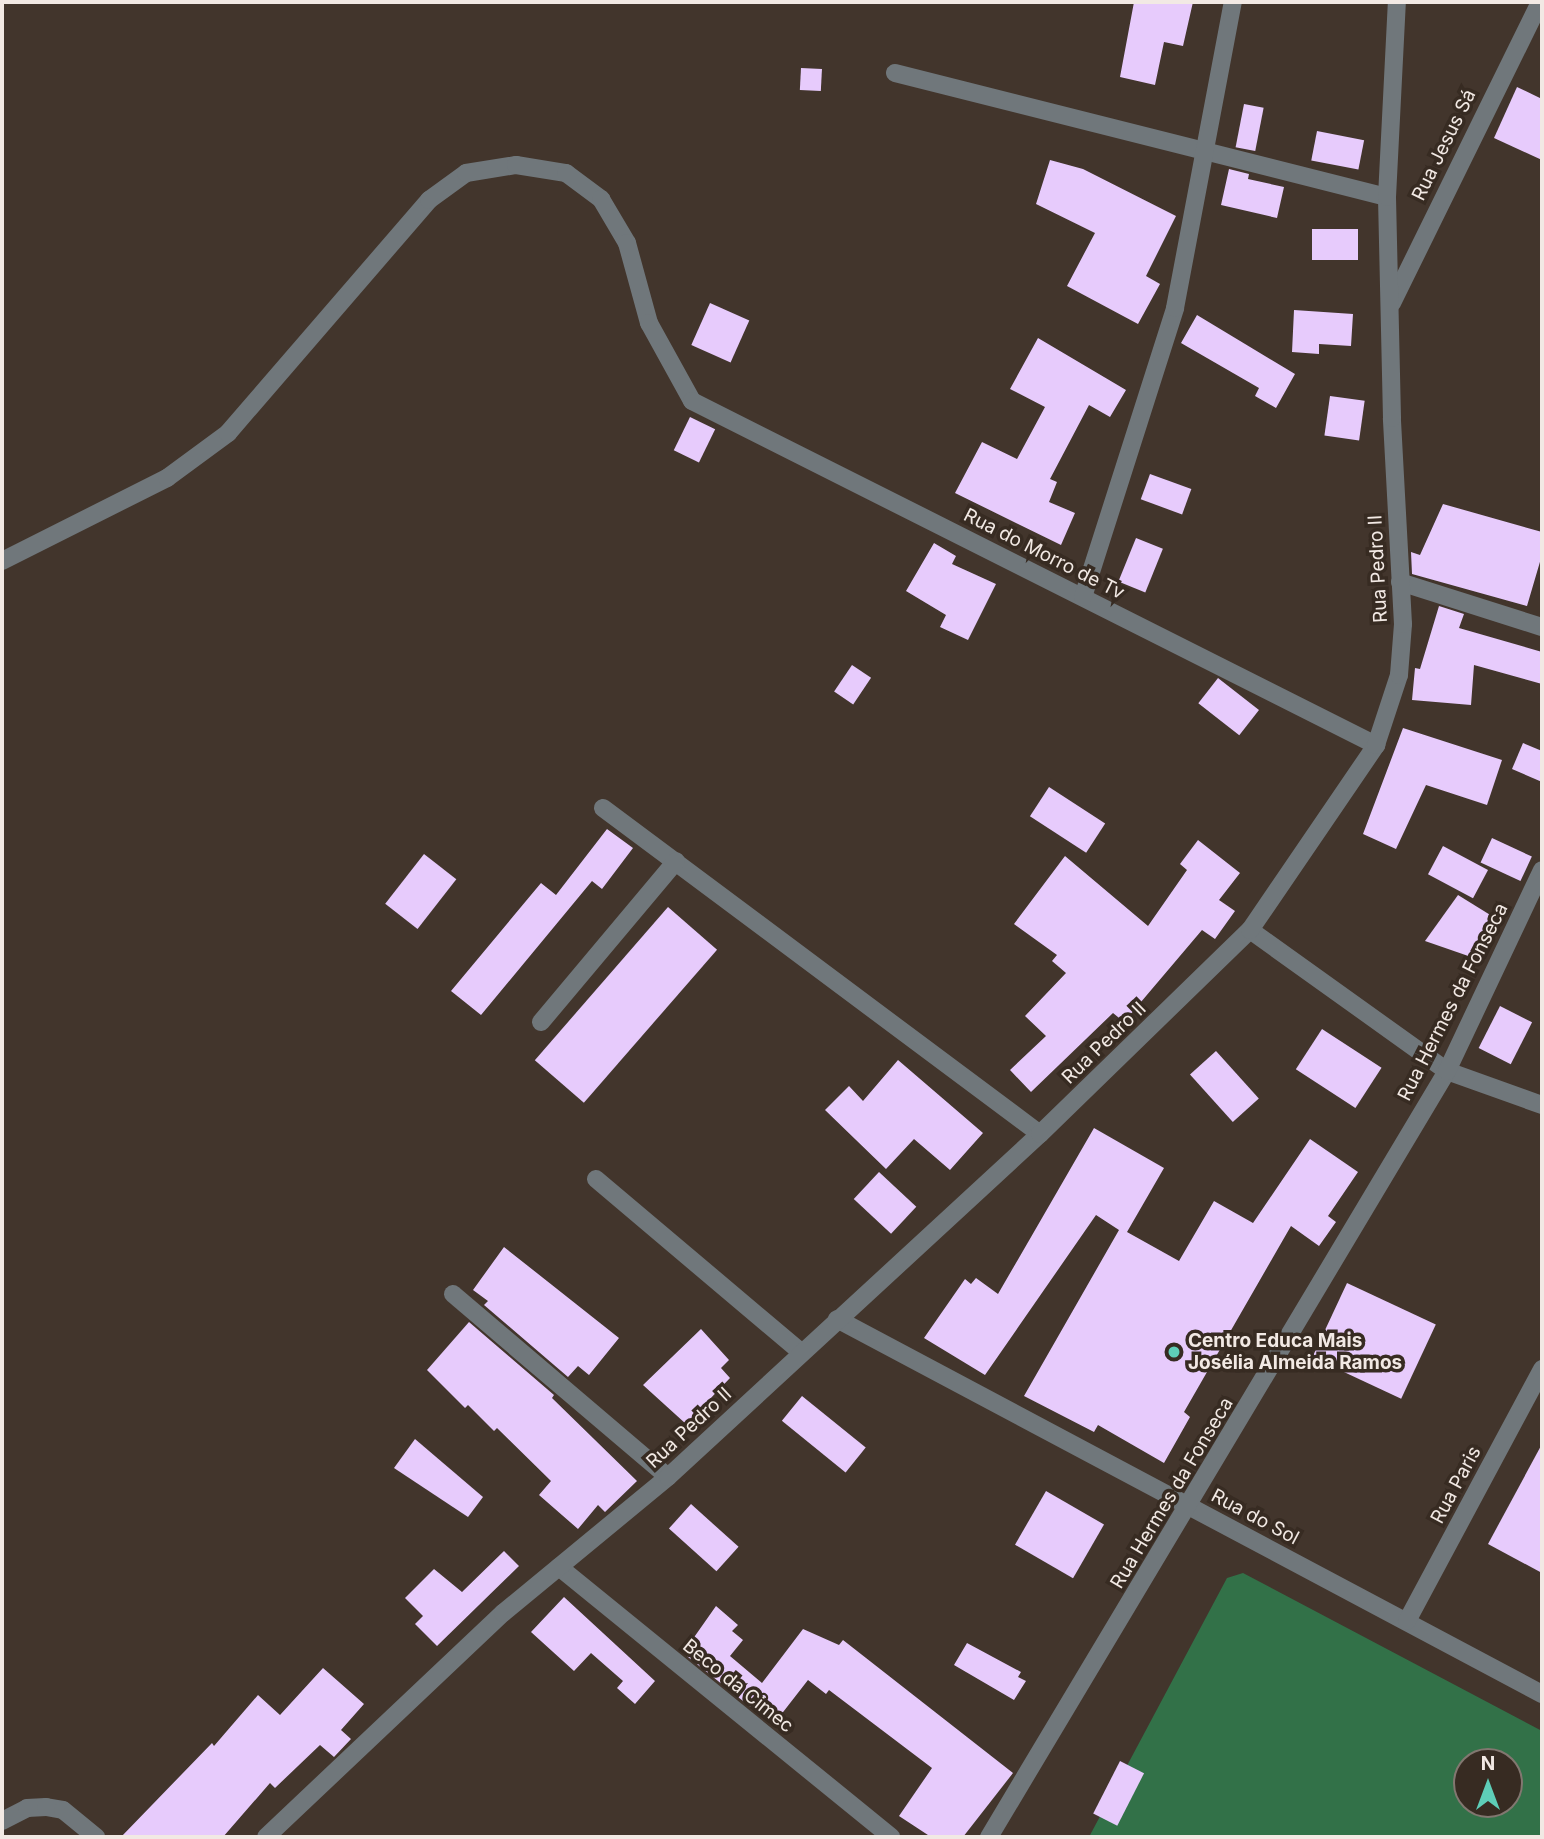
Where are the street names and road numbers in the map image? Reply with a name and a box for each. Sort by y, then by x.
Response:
street label: Rua Jesus Sá [1407,86,1481,204]
street label: Rua do Morro de Tv [960,504,1128,604]
street label: Rua Pedro II [1364,514,1392,624]
street label: Rua Hermes da Fonseca [1393,899,1513,1105]
street label: Rua Pedro II [1057,997,1151,1089]
street label: Rua Pedro II [642,1383,736,1473]
street label: Rua Hermes da Fonseca [1106,1393,1238,1593]
street label: Rua Paris [1426,1442,1486,1528]
street label: Rua do Sol [1207,1484,1303,1550]
street label: Beco da Cimec [678,1634,798,1738]

